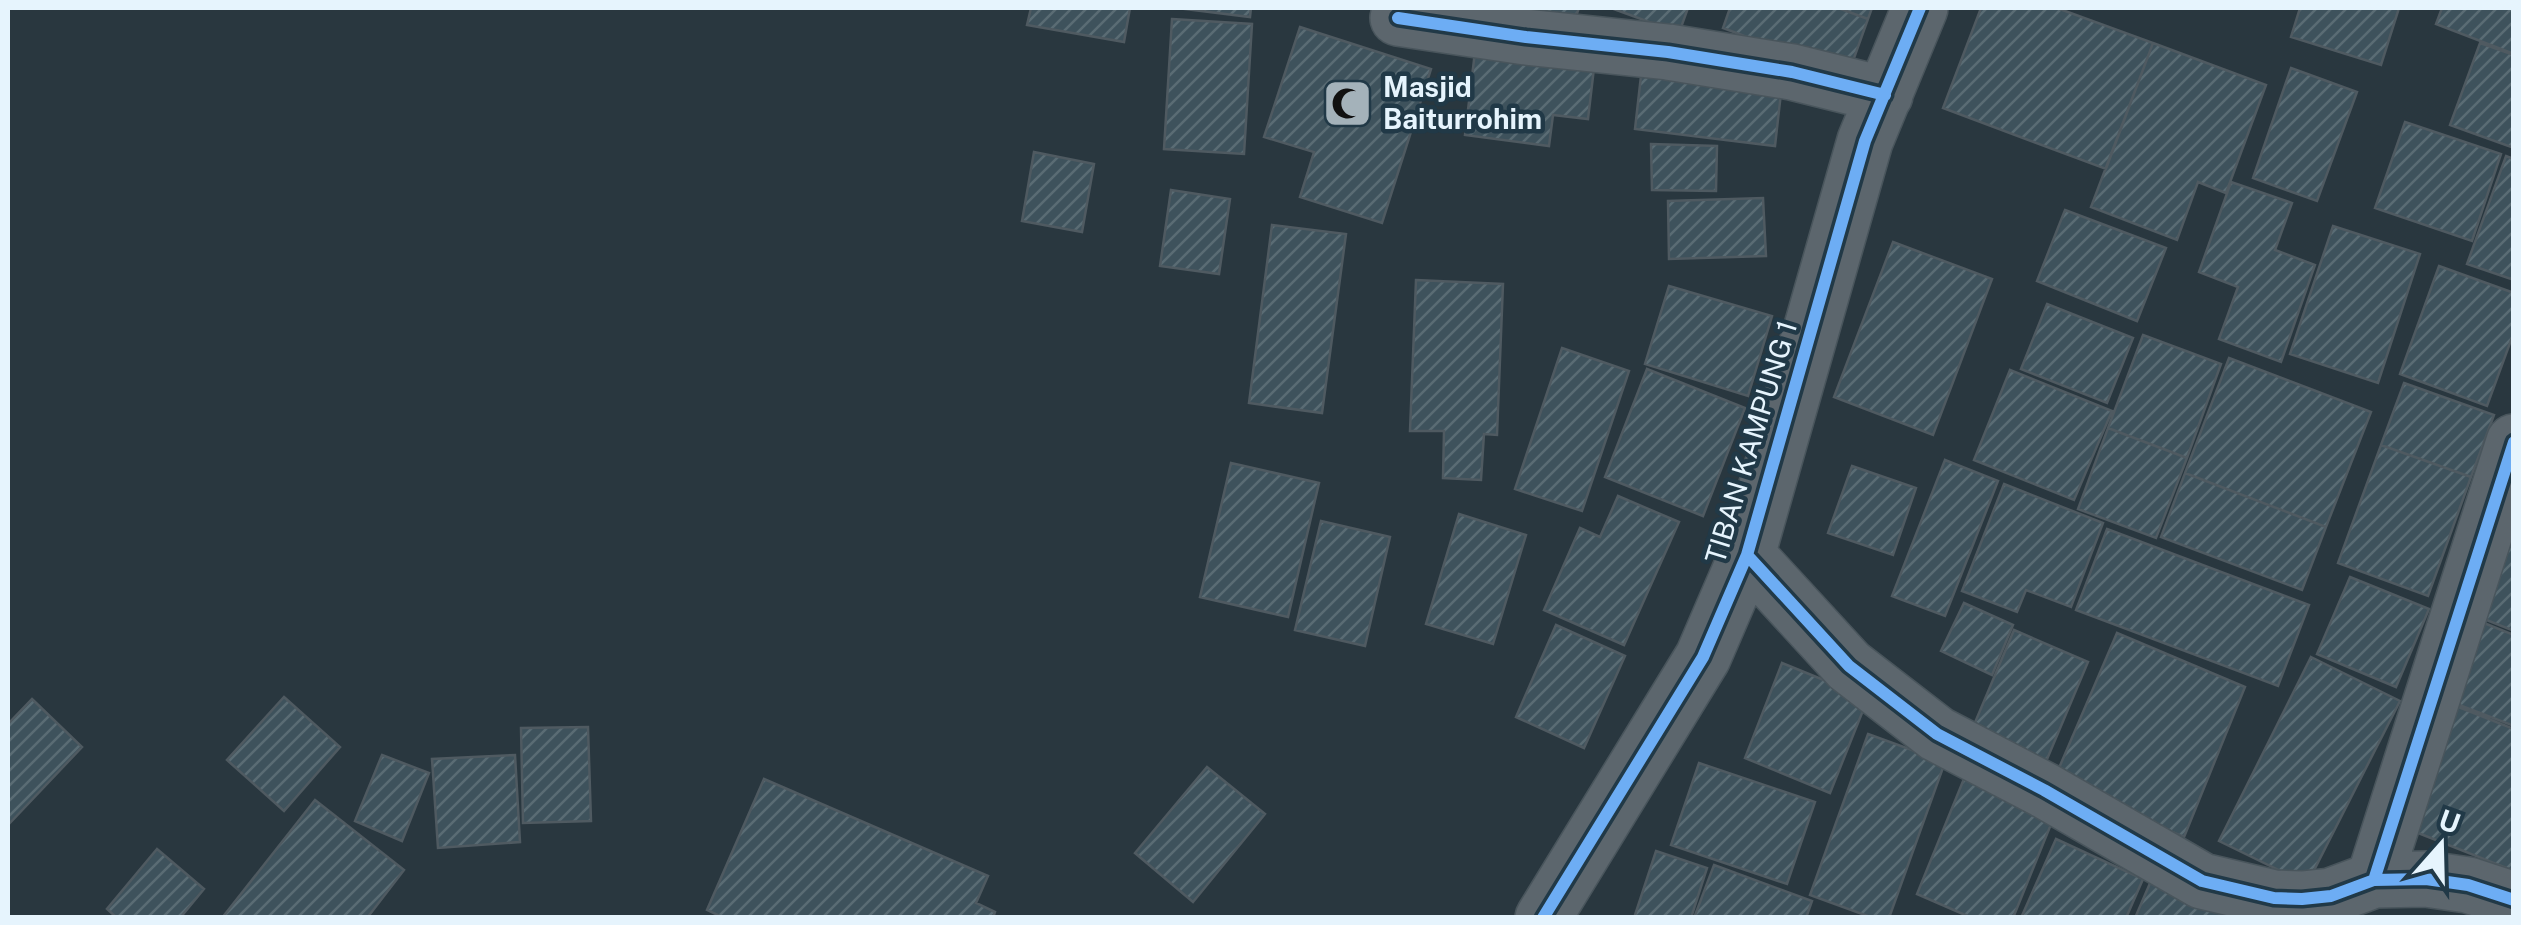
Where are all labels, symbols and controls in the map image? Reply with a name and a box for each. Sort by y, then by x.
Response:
place label: Masjid Baiturrohim [1383,70,1542,135]
mosque icon: Masjid Baiturrohim [1322,77,1374,129]
street label: TIBAN KAMPUNG 1 [1698,316,1803,567]
north arrow [2391,795,2491,895]
text: U [2435,802,2465,840]

